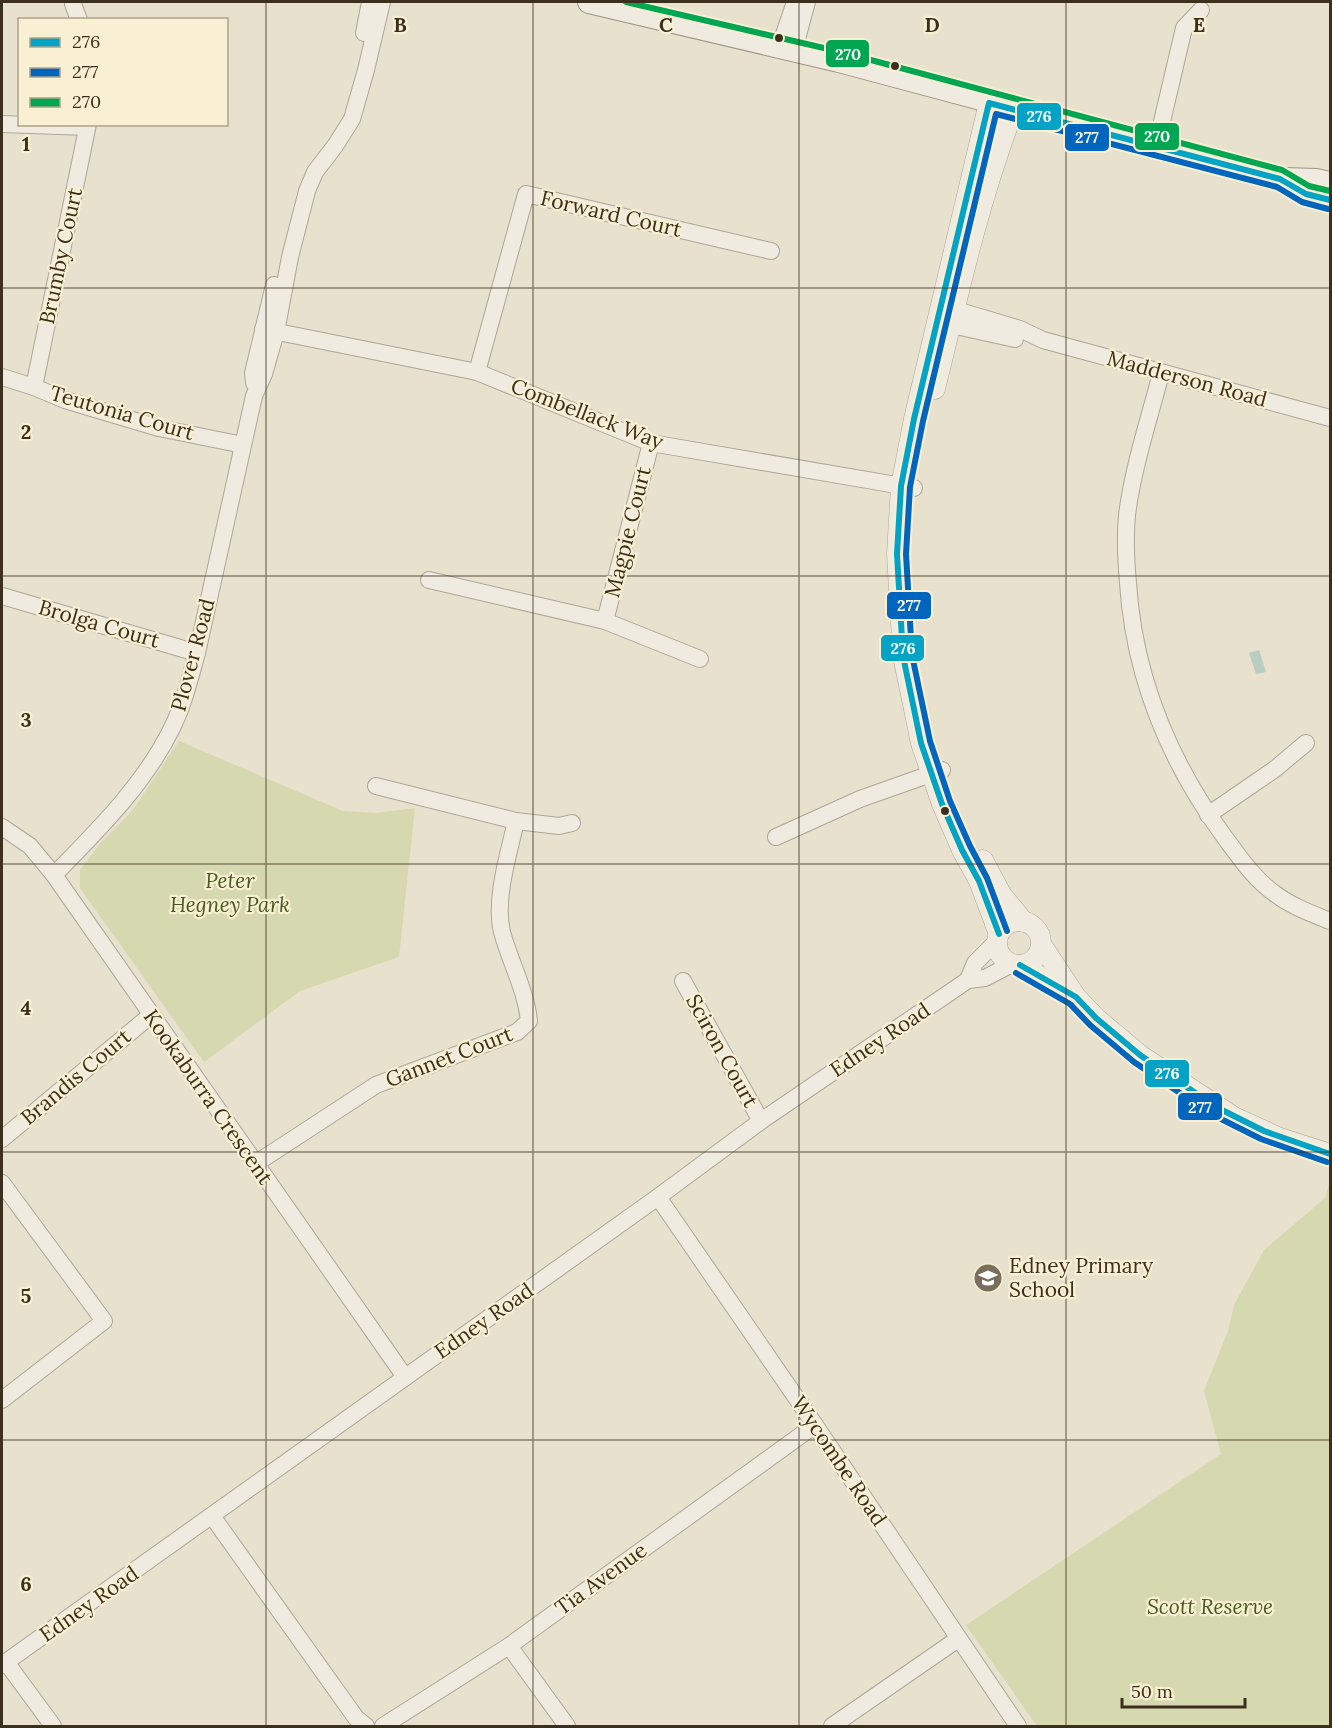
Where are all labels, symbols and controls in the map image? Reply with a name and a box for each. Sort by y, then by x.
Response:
text: B [393,12,407,37]
text: C [659,12,673,37]
text: D [924,12,940,37]
text: E [1193,12,1205,37]
legend [18,18,228,126]
text: 276 [72,30,100,53]
unlabelled marker [773,32,785,44]
line badge: 270 [825,39,870,68]
text: 270 [835,44,861,64]
text: 277 [72,60,98,83]
unlabelled marker [889,60,901,72]
text: 270 [72,90,101,113]
line badge: 276 [1016,102,1062,131]
text: 276 [1026,106,1052,126]
line badge: 270 [1134,122,1180,151]
line badge: 277 [1064,123,1110,152]
text: 270 [1144,126,1170,146]
text: 277 [1075,127,1099,147]
text: 1 [22,131,30,156]
street label: Brumby Court [33,184,88,327]
street label: Forward Court [538,184,685,243]
street label: Madderson Road [1104,344,1270,413]
street label: Combellack Way [507,372,667,455]
street label: Teutonia Court [47,379,198,446]
text: 2 [21,419,31,444]
street label: Magpie Court [598,463,657,600]
line badge: 277 [886,591,932,620]
street label: Brolga Court [35,593,164,654]
street label: Plover Road [165,595,221,714]
text: 277 [897,595,921,615]
line badge: 276 [880,634,925,662]
text: 276 [890,638,916,658]
text: 3 [20,707,32,732]
unlabelled marker [939,805,951,817]
park label: Peter Hegney Park [170,867,290,918]
street label: Sciron Court [680,989,765,1113]
text: 4 [21,995,32,1020]
street label: Edney Road [825,996,935,1083]
street label: Kookaburra Crescent [138,1004,280,1190]
street label: Gannet Court [381,1020,517,1093]
street label: Brandis Court [15,1022,137,1131]
line badge: 276 [1144,1059,1190,1088]
text: 276 [1154,1063,1180,1083]
line badge: 277 [1177,1092,1223,1121]
text: 277 [1188,1097,1212,1117]
place label: Edney Primary School [1009,1252,1153,1303]
school or university icon: Edney Primary School [972,1262,1004,1294]
street label: Edney Road [429,1277,539,1365]
text: 5 [21,1283,32,1308]
street label: Wycombe Road [786,1390,893,1531]
street label: Tia Avenue [549,1536,652,1621]
street label: Edney Road [34,1560,144,1648]
text: 6 [20,1571,32,1596]
park label: Scott Reserve [1147,1593,1273,1620]
scale bar [1122,1671,1245,1709]
text: 50 m [1131,1680,1173,1703]

